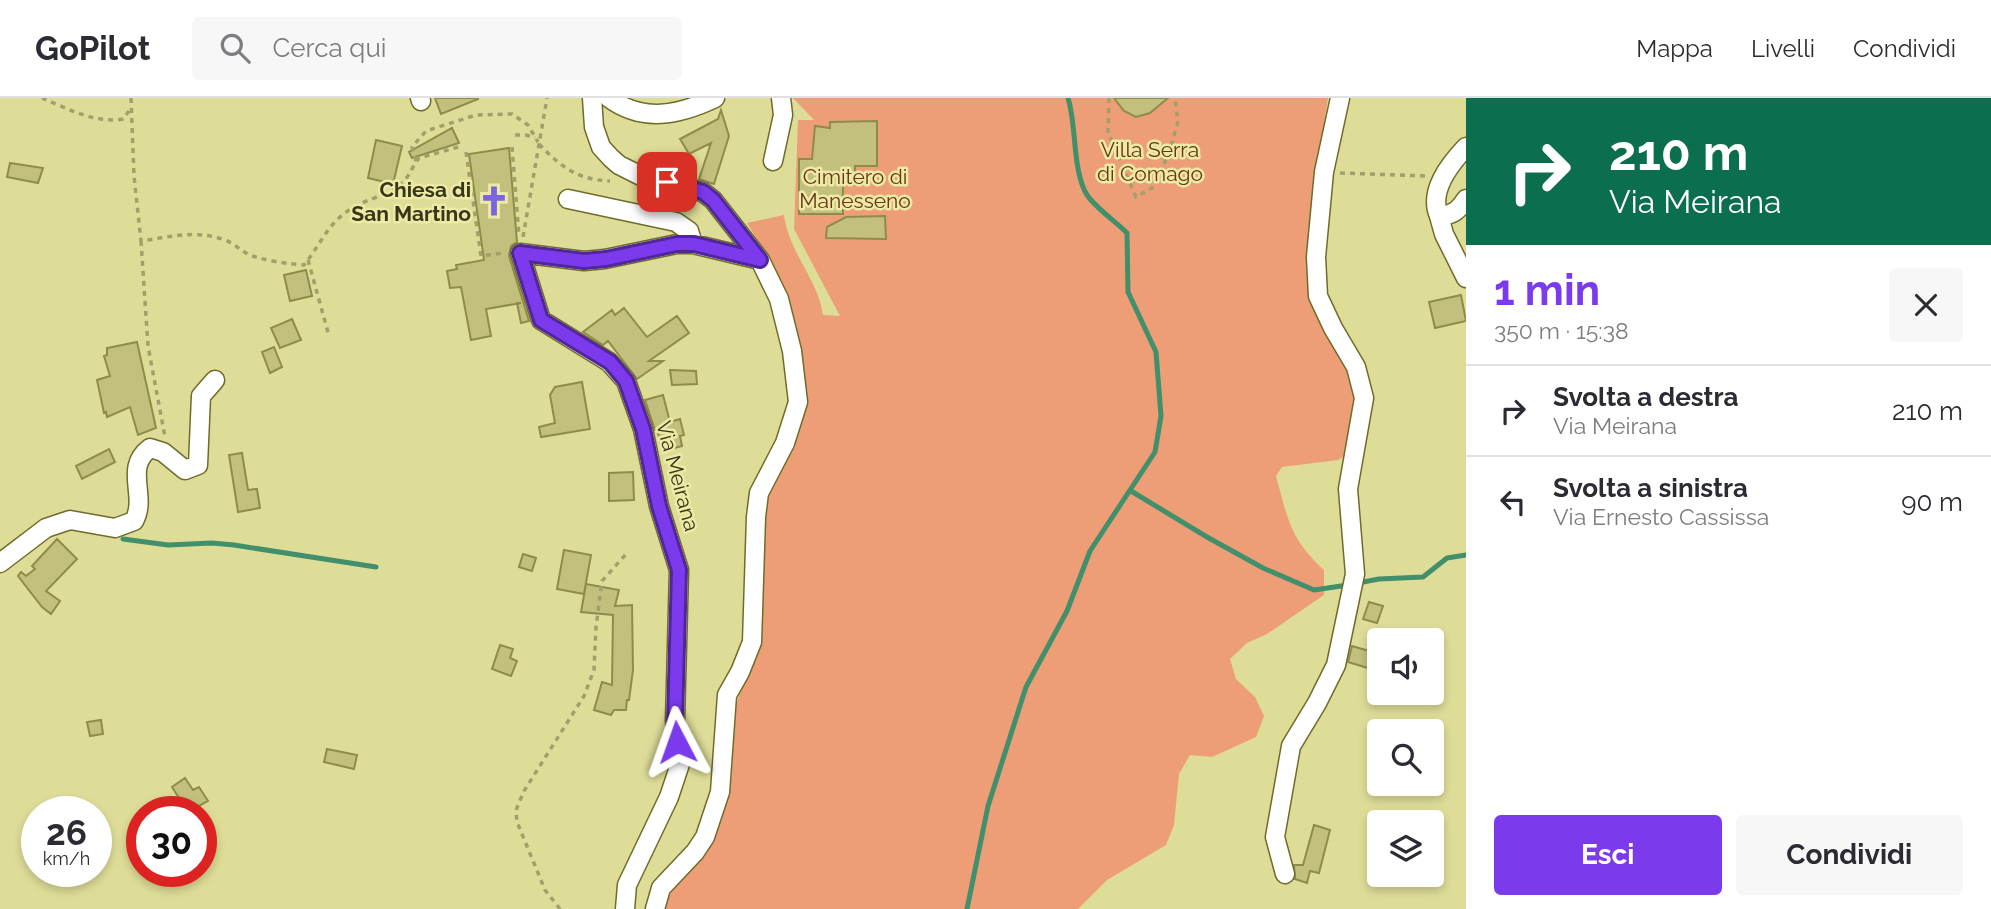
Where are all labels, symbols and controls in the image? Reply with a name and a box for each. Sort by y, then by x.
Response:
search box [192,17,682,80]
text: GoPilot [35,29,150,68]
icon: search [216,29,254,67]
text: Cerca qui [272,33,387,63]
text: Mappa [1636,34,1713,63]
text: Livelli [1751,34,1815,63]
text: Condividi [1853,34,1956,63]
text: 210 m [1609,124,1748,181]
icon: right [1494,126,1585,217]
park label: Villa Serra di Comago [1097,137,1203,186]
pin [637,152,697,212]
icon: arrive [648,163,686,201]
park label: Cimitero di Manesseno [799,164,911,213]
place label: Chiesa di San Martino [351,177,471,226]
text: Via Meirana [1609,183,1782,220]
church icon: Chiesa di San Martino [477,184,511,218]
text: 1 min [1494,266,1600,315]
button: close [1889,268,1963,342]
text: 350 m · 15:38 [1494,317,1629,344]
text: Svolta a destra [1553,382,1739,412]
icon: right [1494,392,1532,430]
text: 210 m [1892,396,1963,426]
text: Via Meirana [1553,412,1677,439]
street label: Via Meirana [651,418,705,534]
text: Svolta a sinistra [1553,473,1748,503]
icon: left [1494,483,1532,521]
text: 90 m [1901,487,1963,517]
text: Via Ernesto Cassissa [1553,503,1769,530]
map controls [1367,628,1444,887]
button: sound [1367,628,1444,705]
position arrow [640,705,714,779]
button: search [1367,719,1444,796]
speed limit sign: 30 [126,796,217,887]
button: layers [1367,810,1444,887]
text: 26 [46,812,87,853]
button: Esci [1494,815,1722,895]
button: Condividi [1736,815,1963,895]
text: km/h [43,848,90,869]

